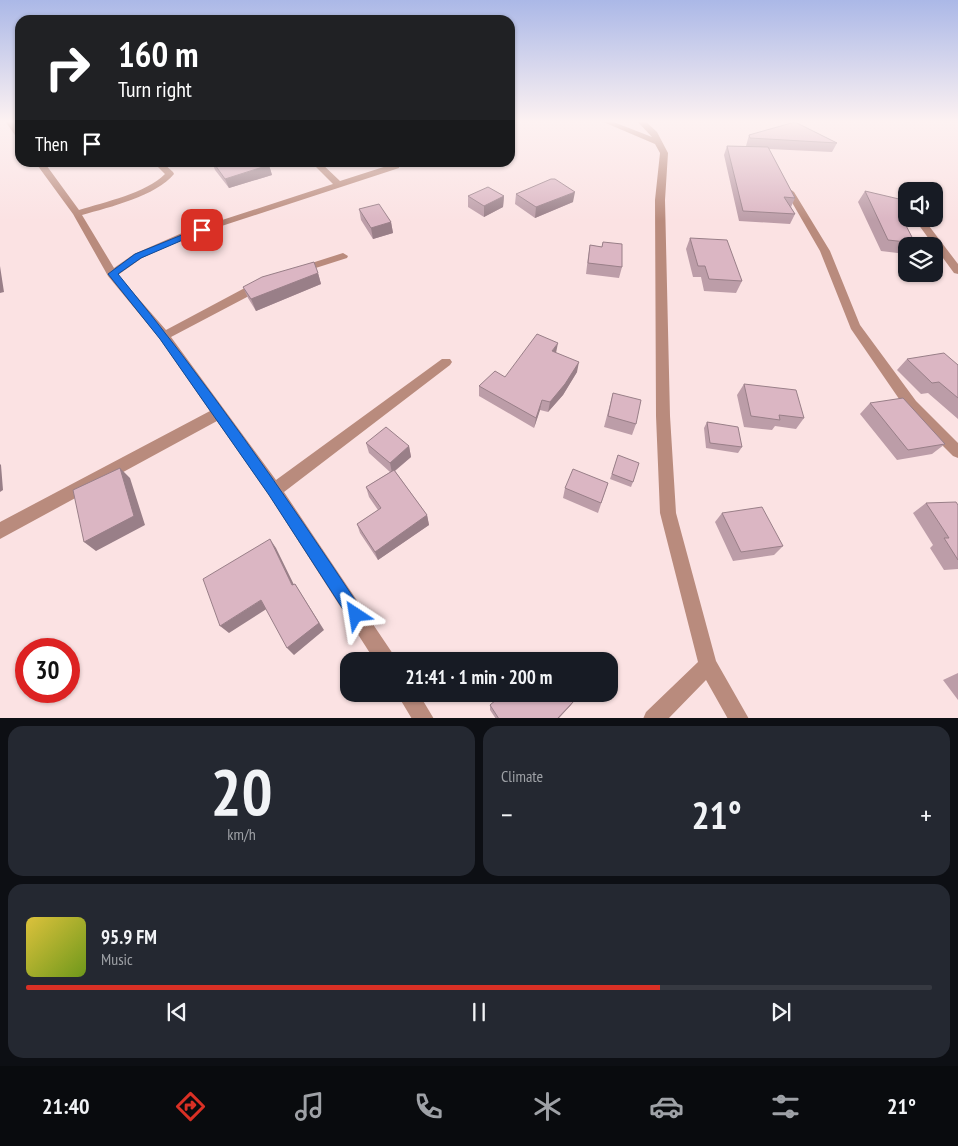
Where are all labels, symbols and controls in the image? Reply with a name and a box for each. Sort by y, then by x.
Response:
text: 160 m [118,31,199,77]
icon: right [35,35,100,100]
text: Turn right [118,75,192,103]
icon: arrive [78,130,106,158]
text: Then [35,132,68,156]
map controls [898,182,943,282]
button: sound [898,182,943,227]
pin [181,209,223,251]
icon: arrive [188,216,216,244]
button: layers [898,237,943,282]
position arrow [329,588,381,640]
speed limit sign: 30 [15,638,80,703]
text: 21:41 · 1 min · 200 m [406,665,552,689]
text: 20 [210,749,273,833]
text: Climate [501,766,543,786]
text: 21° [691,790,742,839]
text: − [501,796,513,833]
text: + [920,796,932,833]
text: km/h [227,824,256,844]
text: 95.9 FM [101,925,157,949]
text: Music [101,949,133,969]
icon: previous [163,998,191,1026]
icon: pause [465,998,493,1026]
icon: next [767,998,795,1026]
icon: directions [173,1089,208,1124]
icon: music [292,1089,327,1124]
icon: phone [411,1089,446,1124]
icon: climate [530,1089,565,1124]
icon: car [649,1089,684,1124]
icon: filters [768,1089,803,1124]
text: 21:40 [42,1092,90,1120]
text: 21° [887,1092,916,1120]

